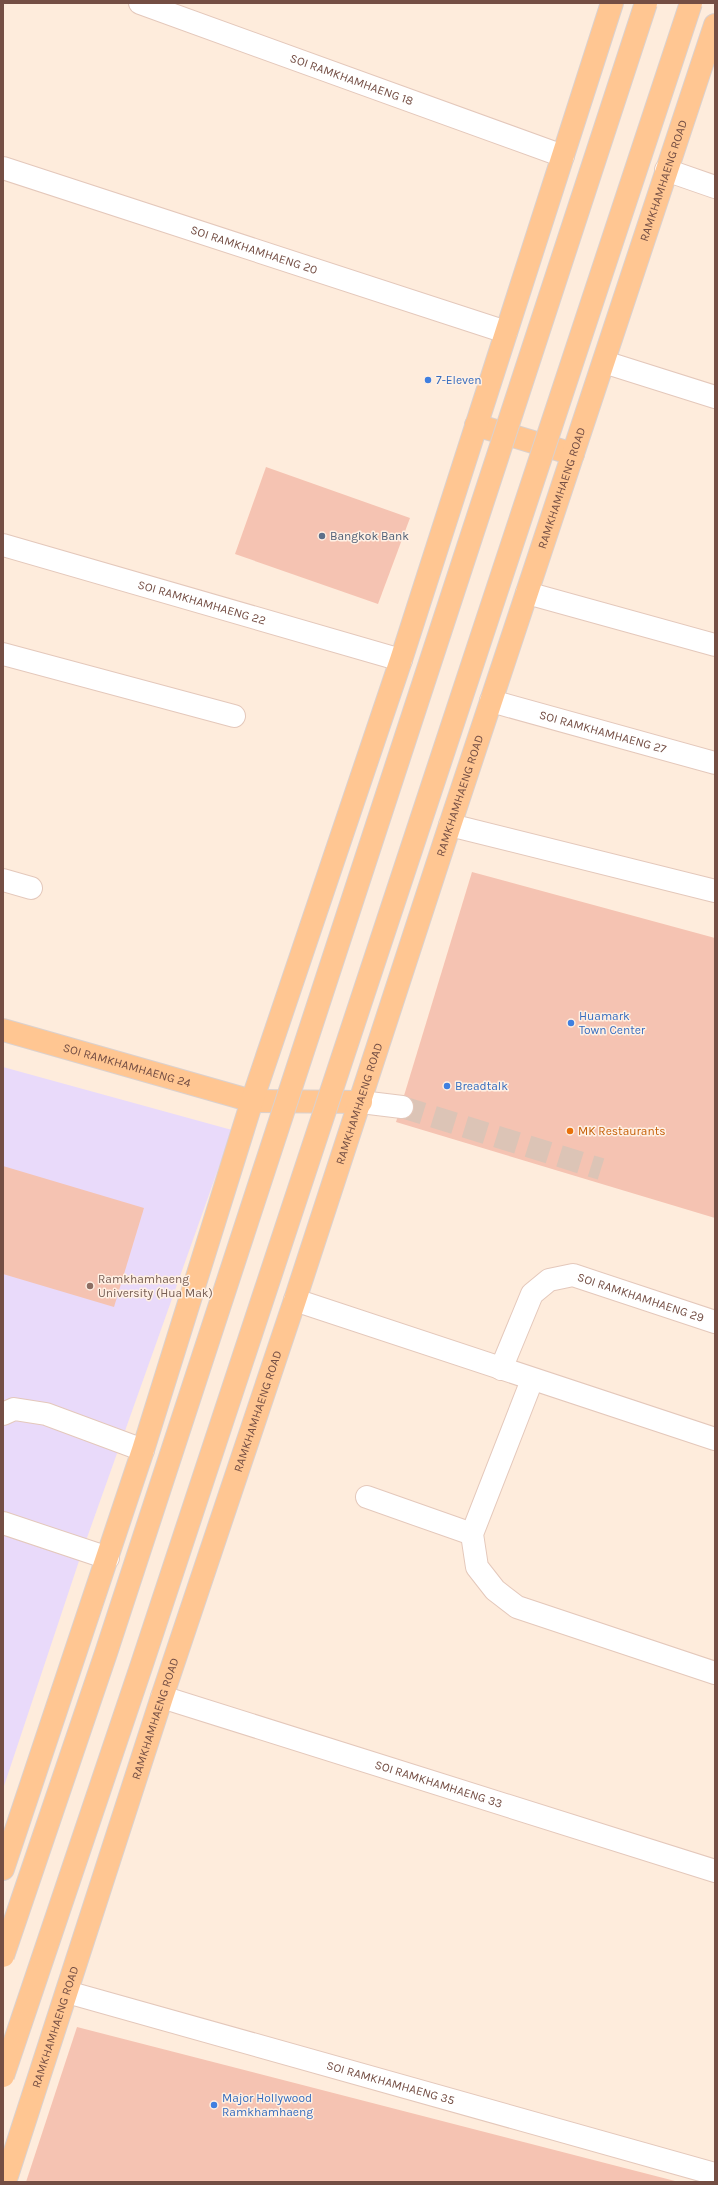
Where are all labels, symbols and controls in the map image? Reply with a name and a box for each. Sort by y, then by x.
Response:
street label: SOI RAMKHAMHAENG 18 [288,51,415,108]
street label: RAMKHAMHAENG ROAD [637,118,690,243]
street label: SOI RAMKHAMHAENG 20 [189,223,319,277]
place label: 7-Eleven [436,373,482,387]
marker: 7-Eleven [423,375,433,385]
street label: RAMKHAMHAENG ROAD [535,425,588,551]
place label: Bangkok Bank [330,529,409,543]
marker: Bangkok Bank [317,531,327,541]
street label: SOI RAMKHAMHAENG 22 [136,577,267,628]
street label: SOI RAMKHAMHAENG 27 [538,708,668,756]
street label: RAMKHAMHAENG ROAD [433,733,486,858]
place label: Huamark Town Center [579,1009,646,1037]
marker: Huamark Town Center [566,1018,576,1028]
street label: SOI RAMKHAMHAENG 24 [62,1041,193,1090]
street label: RAMKHAMHAENG ROAD [333,1041,385,1166]
place label: Breadtalk [455,1079,508,1093]
marker: Breadtalk [442,1081,452,1091]
place label: MK Restaurants [578,1124,666,1138]
marker: MK Restaurants [565,1126,575,1136]
street label: SOI RAMKHAMHAENG 29 [576,1270,706,1325]
place label: Ramkhamhaeng University (Hua Mak) [98,1272,213,1300]
marker: Ramkhamhaeng University (Hua Mak) [85,1281,95,1291]
street label: RAMKHAMHAENG ROAD [231,1349,285,1474]
street label: RAMKHAMHAENG ROAD [129,1656,182,1781]
street label: SOI RAMKHAMHAENG 33 [373,1757,504,1811]
street label: RAMKHAMHAENG ROAD [29,1964,81,2090]
street label: SOI RAMKHAMHAENG 35 [325,2058,456,2108]
place label: Major Hollywood Ramkhamhaeng [222,2091,313,2119]
marker: Major Hollywood Ramkhamhaeng [209,2100,219,2110]

